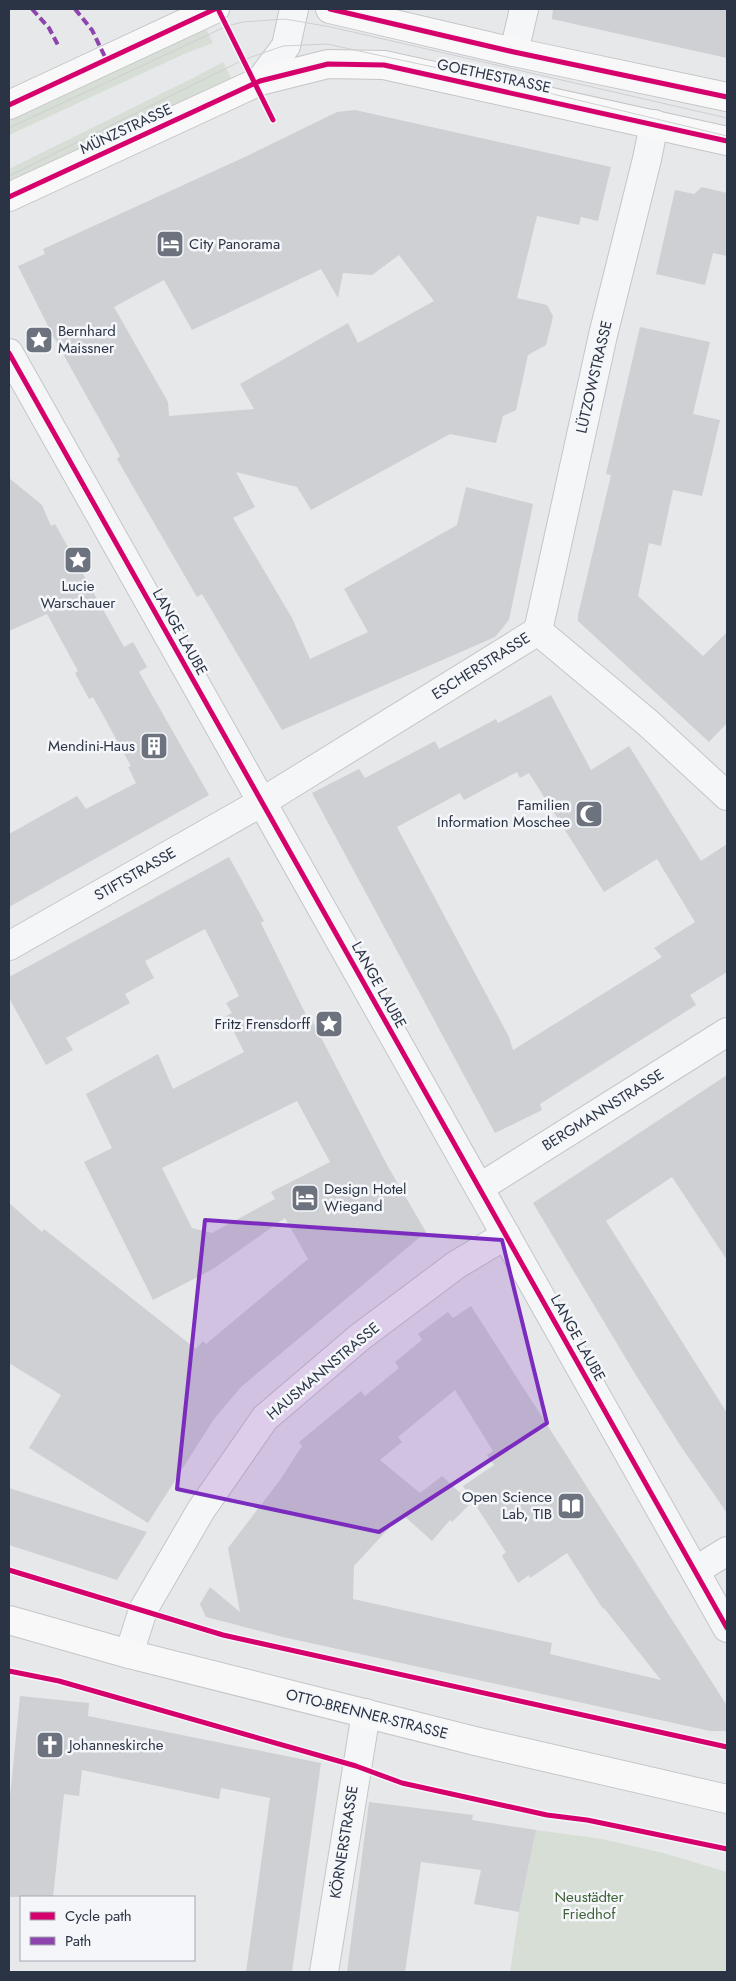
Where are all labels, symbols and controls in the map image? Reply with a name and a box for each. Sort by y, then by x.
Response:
street label: GOETHESTRASSE [435,53,553,99]
street label: MÜNZSTRASSE [76,98,176,160]
hotel icon: City Panorama [155,229,185,259]
place label: City Panorama [189,233,280,255]
street label: LÜTZOWSTRASSE [570,318,618,436]
place label: Bernhard Maissner [58,320,116,359]
place icon: Bernhard Maissner [24,325,54,355]
place icon: Lucie Warschauer [63,545,93,575]
place label: Lucie Warschauer [41,575,116,614]
street label: LANGE LAUBE [147,585,213,679]
street label: ESCHERSTRASSE [428,627,534,705]
building icon: Mendini-Haus [139,731,169,761]
place label: Mendini-Haus [48,735,135,757]
place label: Familien Information Moschee [437,794,570,833]
mosque icon: Familien Information Moschee [574,799,604,829]
street label: STIFTSTRASSE [90,842,180,906]
street label: LANGE LAUBE [346,938,412,1032]
place icon: Fritz Frensdorff [314,1009,344,1039]
place label: Fritz Frensdorff [215,1013,311,1035]
street label: BERGMANNSTRASSE [538,1064,668,1156]
place label: Design Hotel Wiegand [324,1178,407,1217]
hotel icon: Design Hotel Wiegand [290,1183,320,1213]
street label: LANGE LAUBE [545,1291,611,1385]
street label: HAUSMANNSTRASSE [262,1317,384,1425]
place label: Open Science Lab, TIB [462,1486,552,1525]
library icon: Open Science Lab, TIB [556,1491,586,1521]
street label: OTTO-BRENNER-STRASSE [284,1683,450,1745]
church icon: Johanneskirche [35,1730,65,1760]
place label: Johanneskirche [67,1734,164,1756]
street label: KÖRNERSTRASSE [324,1784,364,1900]
park label: Neustädter Friedhof [554,1886,624,1925]
legend [20,1896,195,1961]
text: Cycle path [65,1905,132,1927]
text: Path [65,1930,91,1952]

